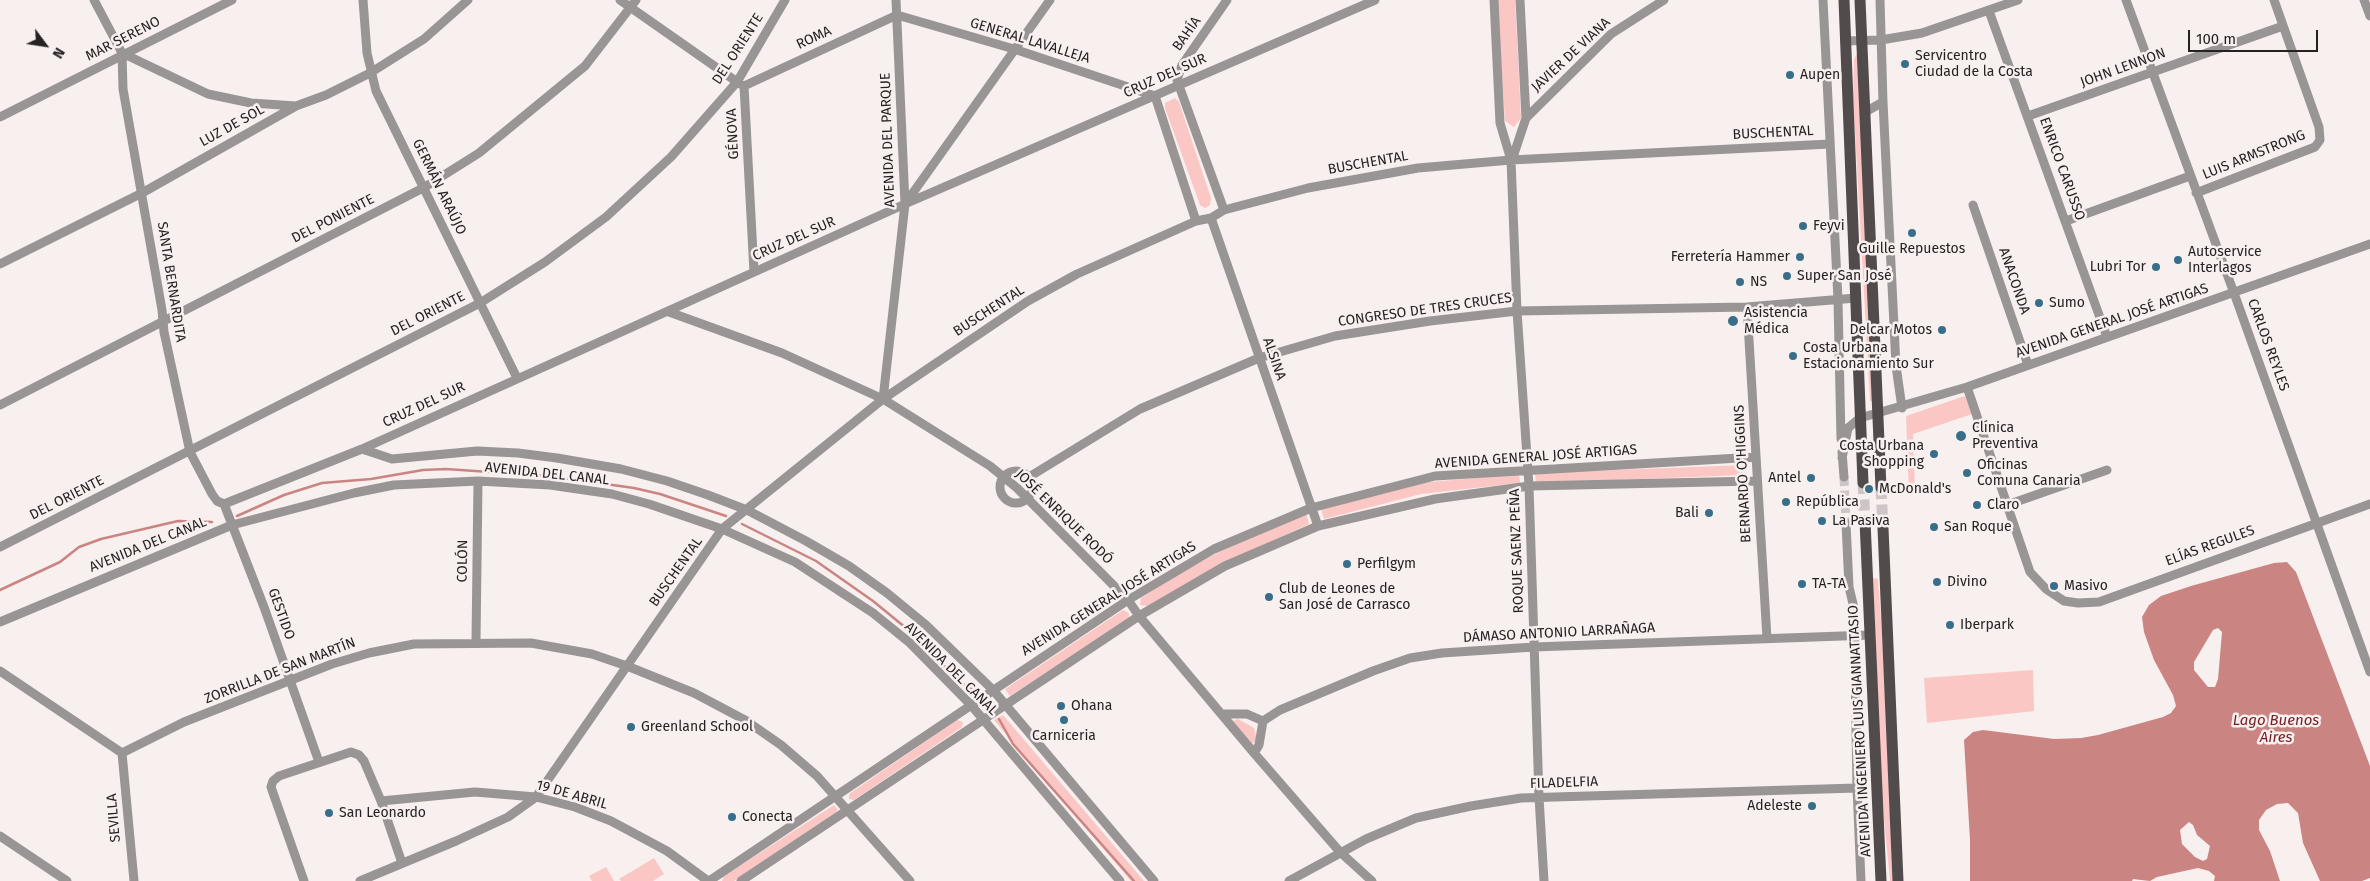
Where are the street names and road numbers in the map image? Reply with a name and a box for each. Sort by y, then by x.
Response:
street label: DEL ORIENTE [709,10,767,88]
street label: MAR SERENO [83,13,163,65]
street label: BAHÍA [1169,14,1205,54]
street label: JAVIER DE VIANA [1528,14,1614,96]
street label: GENERAL LAVALLEJA [968,15,1092,67]
street label: ROMA [794,23,834,53]
street label: JOHN LENNON [2078,45,2168,91]
street label: CRUZ DEL SUR [1121,50,1209,102]
street label: AVENIDA DEL PARQUE [877,72,899,208]
street label: LUZ DE SOL [197,101,267,151]
street label: GÉNOVA [723,108,743,160]
street label: ENRICO CARUSSO [2036,115,2088,223]
street label: BUSCHENTAL [1732,122,1814,144]
street label: LUIS ARMSTRONG [2200,127,2308,183]
street label: GERMÁN ARAÚJO [409,136,469,238]
street label: BUSCHENTAL [1327,148,1409,178]
street label: DEL PONIENTE [289,191,377,247]
street label: CRUZ DEL SUR [750,213,838,265]
street label: SANTA BERNARDITA [153,221,189,343]
street label: ANACONDA [1995,246,2033,316]
street label: AVENIDA GENERAL JOSÉ ARTIGAS [2013,280,2211,362]
street label: BUSCHENTAL [950,282,1028,340]
street label: DEL ORIENTE [388,288,468,340]
street label: CONGRESO DE TRES CRUCES [1337,289,1513,331]
street label: CARLOS REYLES [2243,296,2293,394]
street label: ALSINA [1259,335,1289,383]
street label: CRUZ DEL SUR [380,379,468,431]
street label: BERNARDO O'HIGGINS [1731,404,1755,544]
street label: AVENIDA GENERAL JOSÉ ARTIGAS [1434,442,1638,472]
street label: AVENIDA DEL CANAL [484,459,610,489]
street label: JOSÉ ENRIQUE RODÓ [1012,466,1116,568]
street label: DEL ORIENTE [27,472,107,524]
street label: ROQUE SAENZ PEÑA [1506,488,1528,614]
street label: AVENIDA DEL CANAL [87,514,209,576]
street label: ELÍAS REGULES [2163,522,2257,570]
street label: BUSCHENTAL [646,534,706,610]
street label: AVENIDA GENERAL JOSÉ ARTIGAS [1019,538,1199,660]
street label: COLÓN [454,539,472,583]
street label: GESTIDO [264,586,298,642]
street label: AVENIDA INGENIERO LUIS GIANNATTASIO [1845,605,1875,857]
street label: AVENIDA DEL CANAL [901,619,1001,719]
street label: DÁMASO ANTONIO LARRAÑAGA [1463,620,1655,646]
street label: ZORRILLA DE SAN MARTÍN [202,634,358,708]
street label: FILADELFIA [1529,773,1599,793]
street label: 19 DE ABRIL [534,777,610,813]
street label: SEVILLA [103,793,125,843]

